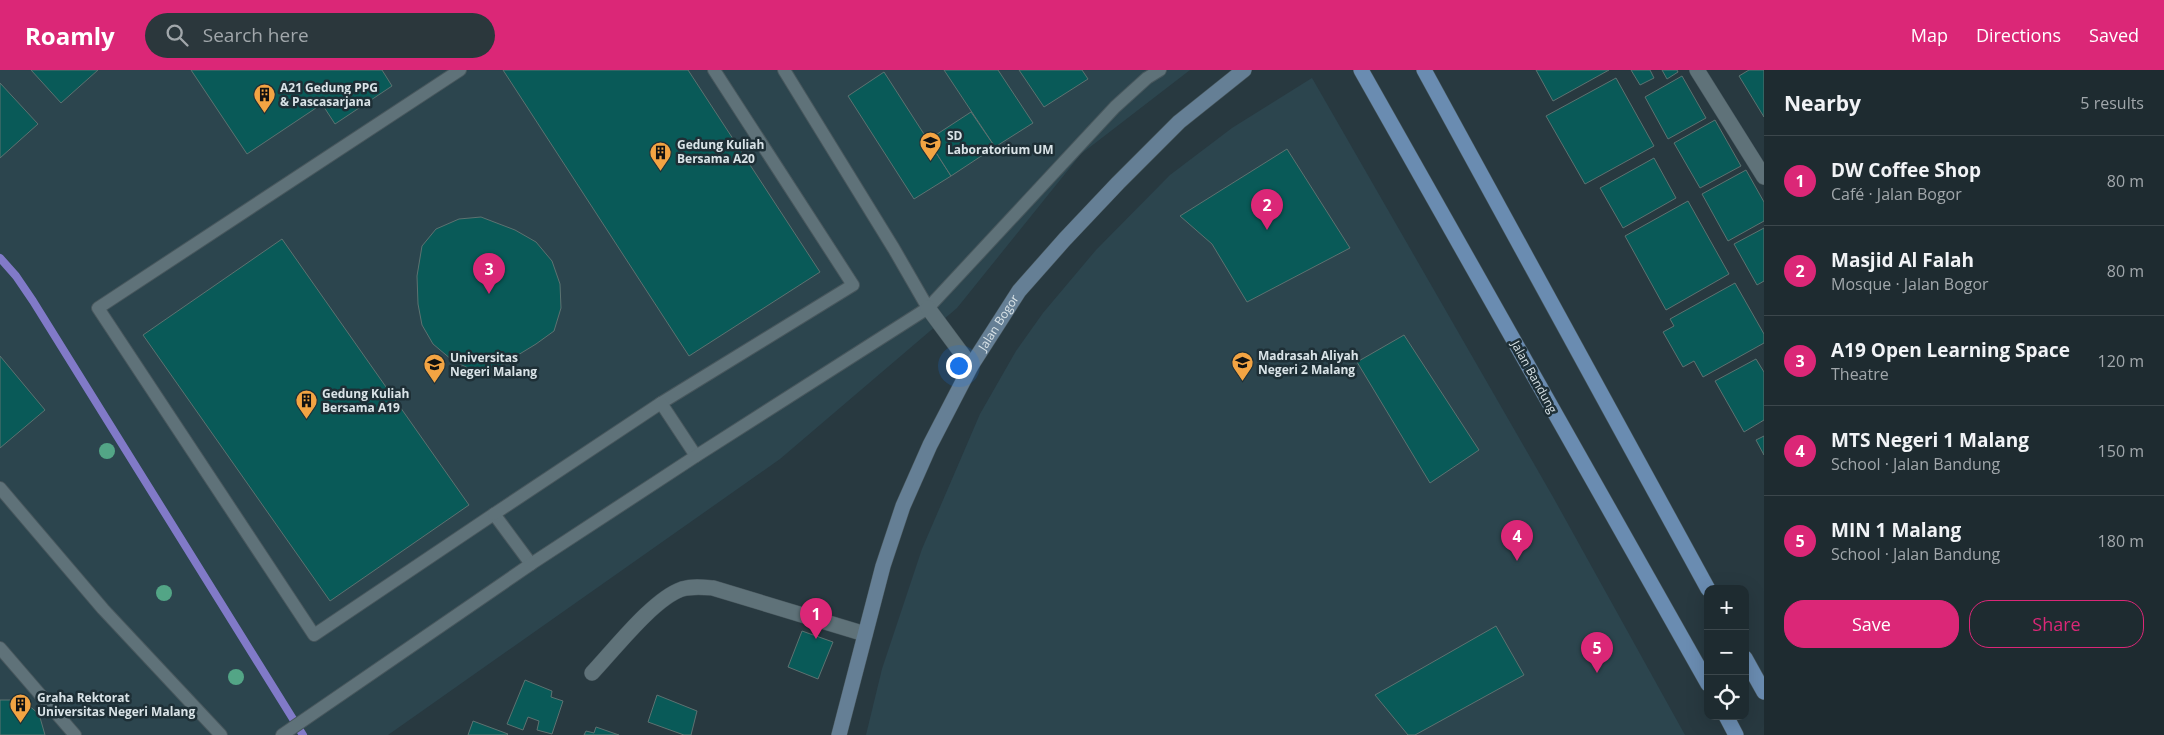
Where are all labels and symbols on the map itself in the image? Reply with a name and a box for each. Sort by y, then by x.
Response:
place label: A21 Gedung PPG & Pascasarjana [280,79,378,110]
building icon: A21 Gedung PPG & Pascasarjana [252,83,276,114]
place label: SD Laboratorium UM [947,127,1054,158]
school or university icon: SD Laboratorium UM [919,131,943,162]
place label: Gedung Kuliah Bersama A20 [677,136,764,167]
building icon: Gedung Kuliah Bersama A20 [649,140,673,171]
pin: 2 [1251,189,1283,230]
pin: 3 [473,253,505,294]
street label: Jalan Bogor [973,291,1023,355]
street label: Jalan Bandung [1507,337,1562,416]
place label: Madrasah Aliyah Negeri 2 Malang [1258,347,1359,378]
place label: Universitas Negeri Malang [450,349,537,380]
school or university icon: Madrasah Aliyah Negeri 2 Malang [1230,351,1254,382]
school or university icon: Universitas Negeri Malang [422,353,446,384]
your location [946,353,972,379]
place label: Gedung Kuliah Bersama A19 [322,385,409,416]
building icon: Gedung Kuliah Bersama A19 [294,389,318,420]
pin: 4 [1501,520,1533,561]
pin: 1 [800,598,832,639]
pin: 5 [1581,632,1613,673]
place label: Graha Rektorat Universitas Negeri Malang [37,689,195,720]
building icon: Graha Rektorat Universitas Negeri Malang [9,693,33,724]

